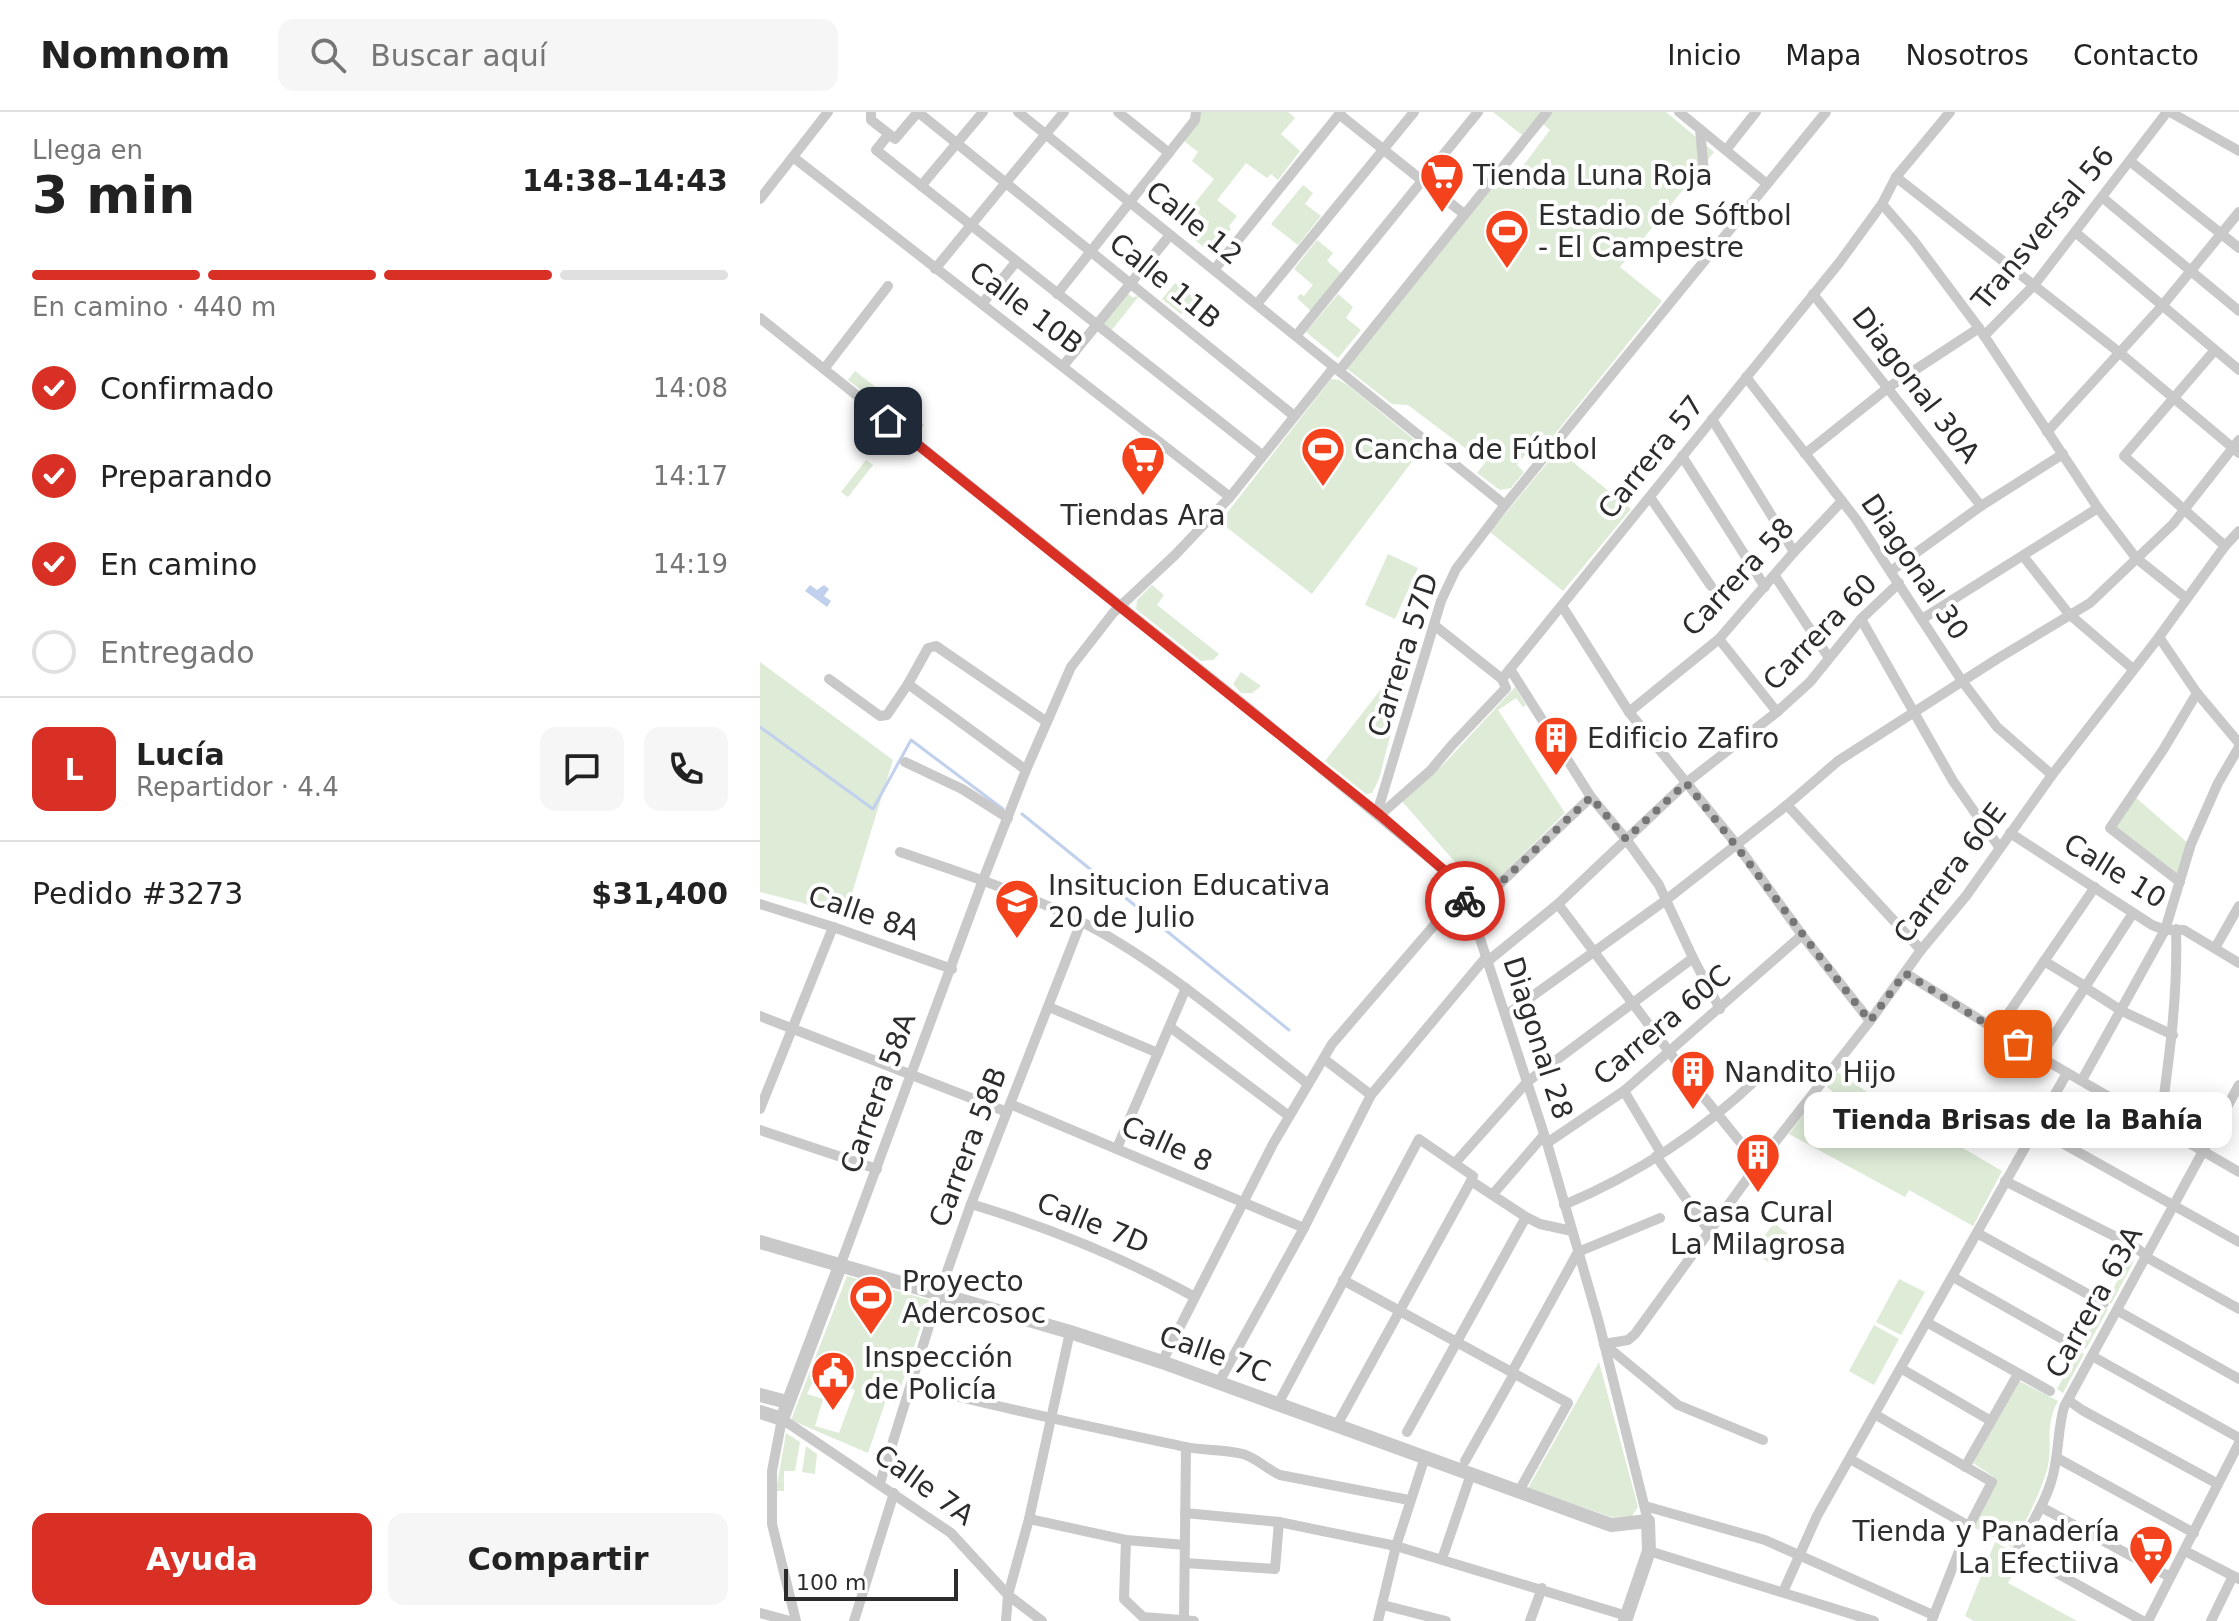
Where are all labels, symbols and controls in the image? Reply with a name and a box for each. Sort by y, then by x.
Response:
search box [278,19,838,91]
text: Nomnom [40,33,230,77]
icon: search [306,33,350,77]
text: Buscar aquí [370,38,547,73]
text: Inicio [1667,39,1741,72]
text: Mapa [1785,39,1862,72]
text: Nosotros [1906,39,2029,72]
text: Contacto [2073,39,2199,72]
text: Llega en [32,135,143,165]
street label: Transversal 56 [1964,140,2121,317]
supermarket icon: Tienda Luna Roja [1418,151,1466,214]
place label: Tienda Luna Roja [1472,159,1713,192]
text: 14:38–14:43 [522,163,728,198]
text: 3 min [32,165,195,225]
street label: Calle 12 [1139,174,1249,272]
place label: Estadio de Sóftbol - El Campestre [1538,199,1792,264]
sports icon: Estadio de Sóftbol - El Campestre [1483,207,1531,270]
street label: Calle 11B [1103,226,1227,336]
street label: Calle 10B [963,255,1089,361]
text: En camino · 440 m [32,292,276,322]
street label: Diagonal 30A [1845,301,1987,469]
icon: check [32,366,76,410]
text: Confirmado [100,371,274,406]
text: 14:08 [653,373,728,403]
pin [854,387,922,455]
street label: Carrera 57 [1591,389,1711,525]
icon: home [866,399,910,443]
sports icon: Cancha de Fútbol [1299,425,1347,488]
place label: Cancha de Fútbol [1354,433,1598,466]
supermarket icon: Tiendas Ara [1119,434,1167,497]
icon: check [32,454,76,498]
text: Preparando [100,459,272,494]
text: 14:17 [653,461,728,491]
street label: Diagonal 30 [1854,488,1976,646]
place label: Tiendas Ara [1059,499,1226,532]
street label: Carrera 58 [1675,511,1801,643]
icon: check [32,542,76,586]
text: En camino [100,547,257,582]
text: 14:19 [653,549,728,579]
street label: Carrera 60 [1756,567,1884,697]
street label: Carrera 57D [1361,569,1445,741]
text: Entregado [100,635,255,670]
building icon: Edificio Zafiro [1532,714,1580,777]
place label: Edificio Zafiro [1587,722,1779,755]
button: chat [540,727,624,811]
button: phone [644,727,728,811]
text: Lucía [136,737,225,772]
text: L [64,752,84,787]
text: Repartidor · 4.4 [136,772,339,802]
street label: Carrera 60E [1887,796,2013,950]
street label: Calle 10 [2058,827,2172,915]
courier [1425,861,1505,941]
place label: Insitucion Educativa 20 de Julio [1048,869,1330,934]
text: Pedido #3273 [32,876,243,911]
text: $31,400 [591,876,728,911]
school or university icon: Insitucion Educativa 20 de Julio [993,877,1041,940]
street label: Calle 8A [804,879,924,947]
icon: bike [1443,879,1487,923]
street label: Diagonal 28 [1496,953,1580,1123]
street label: Carrera 60C [1587,958,1737,1092]
street label: Carrera 58A [834,1008,922,1178]
pin [1984,1010,2052,1078]
icon: bag [1996,1022,2040,1066]
building icon: Nandito Hijo [1669,1048,1717,1111]
place label: Nandito Hijo [1724,1056,1896,1089]
street label: Carrera 58B [922,1063,1014,1231]
callout: Tienda Brisas de la Bahía [1804,1092,2232,1148]
text: Tienda Brisas de la Bahía [1833,1105,2203,1135]
street label: Calle 8 [1116,1109,1218,1179]
building icon: Casa Cural La Milagrosa [1734,1131,1782,1194]
street label: Calle 7D [1032,1186,1154,1260]
place label: Casa Cural La Milagrosa [1670,1196,1846,1261]
street label: Carrera 63A [2039,1220,2149,1384]
place label: Proyecto Adercosoc [902,1265,1046,1330]
sports icon: Proyecto Adercosoc [847,1273,895,1336]
street label: Calle 7C [1155,1319,1275,1389]
place label: Inspección de Policía [864,1341,1013,1406]
public building icon: Inspección de Policía [809,1349,857,1412]
street label: Calle 7A [868,1438,980,1532]
button: Ayuda [32,1513,372,1605]
button: Compartir [388,1513,728,1605]
place label: Tienda y Panadería La Efectiiva [1852,1515,2120,1580]
supermarket icon: Tienda y Panadería La Efectiiva [2127,1523,2175,1586]
scale bar [784,1565,958,1601]
text: 100 m [796,1570,866,1595]

